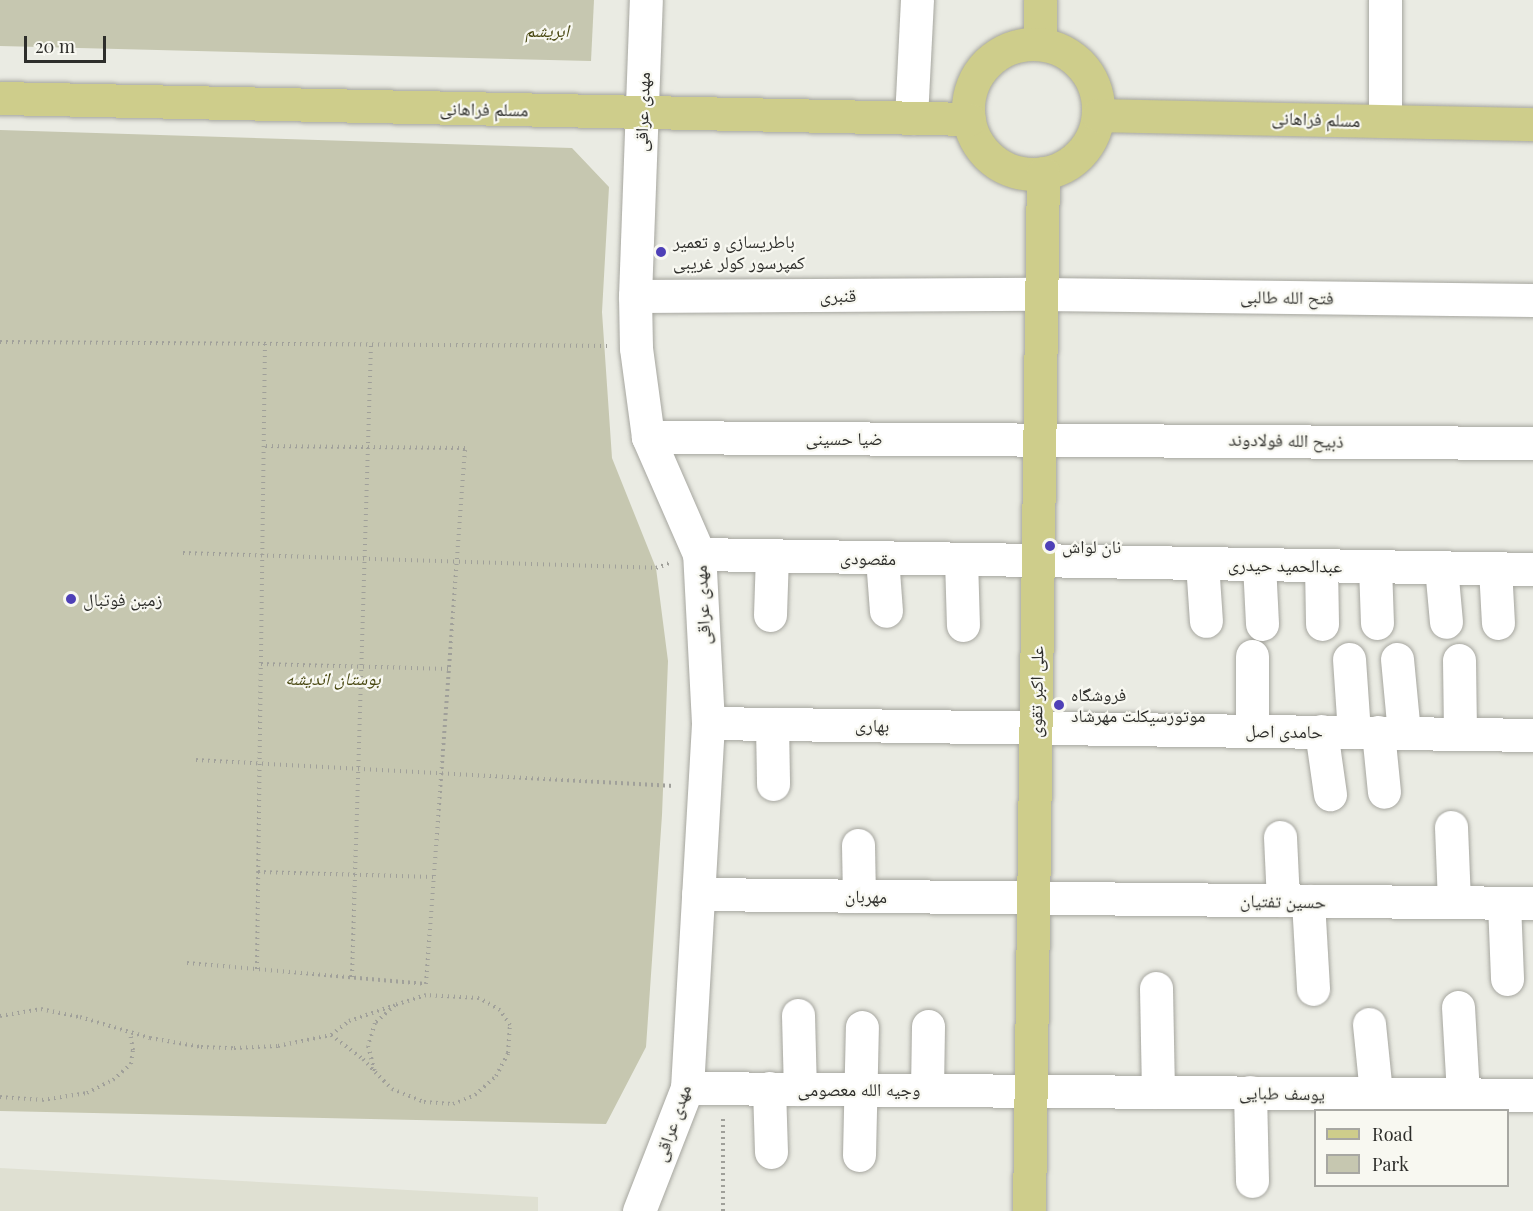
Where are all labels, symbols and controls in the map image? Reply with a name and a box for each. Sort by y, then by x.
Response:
park label: ابریشم [525,19,569,41]
scale bar [27,24,110,62]
text: 20 m [35,34,75,58]
street label: مهدی عراقی [630,72,654,152]
street label: مسلم فراهانی [439,97,529,121]
street label: مسلم فراهانی [1271,107,1361,131]
place label: باطریسازی و تعمیر کمپرسور کولر غریبی [673,231,805,274]
marker: باطریسازی و تعمیر کمپرسور کولر غریبی [654,245,668,259]
street label: قنبری [820,284,856,306]
street label: فتح الله طالبی [1240,285,1334,309]
street label: ضیا حسینی [805,427,883,449]
street label: ذبیح الله فولادوند [1228,428,1344,452]
place label: نان لواش [1062,535,1121,557]
marker: نان لواش [1043,539,1057,553]
street label: مقصودی [840,547,896,569]
street label: عبدالحمید حیدری [1228,553,1342,577]
street label: مهدی عراقی [689,565,715,645]
place label: زمین فوتبال [83,588,162,610]
marker: زمین فوتبال [64,592,78,606]
street label: علی اکبر تقوی [1024,646,1048,738]
park label: بوستان اندیشه [285,667,381,689]
place label: فروشگاه موتورسیکلت مهرشاد [1071,684,1206,726]
marker: فروشگاه موتورسیکلت مهرشاد [1052,698,1066,712]
street label: بهاری [855,714,889,736]
street label: حامدی اصل [1245,720,1323,742]
street label: مهربان [845,885,887,907]
street label: حسین تفتیان [1240,889,1326,913]
street label: وجیه الله معصومی [798,1078,920,1100]
street label: یوسف طبایی [1239,1081,1325,1105]
street label: مهدی عراقی [649,1082,695,1164]
legend [1314,1109,1509,1187]
text: Road [1372,1122,1413,1146]
text: Park [1372,1152,1409,1176]

